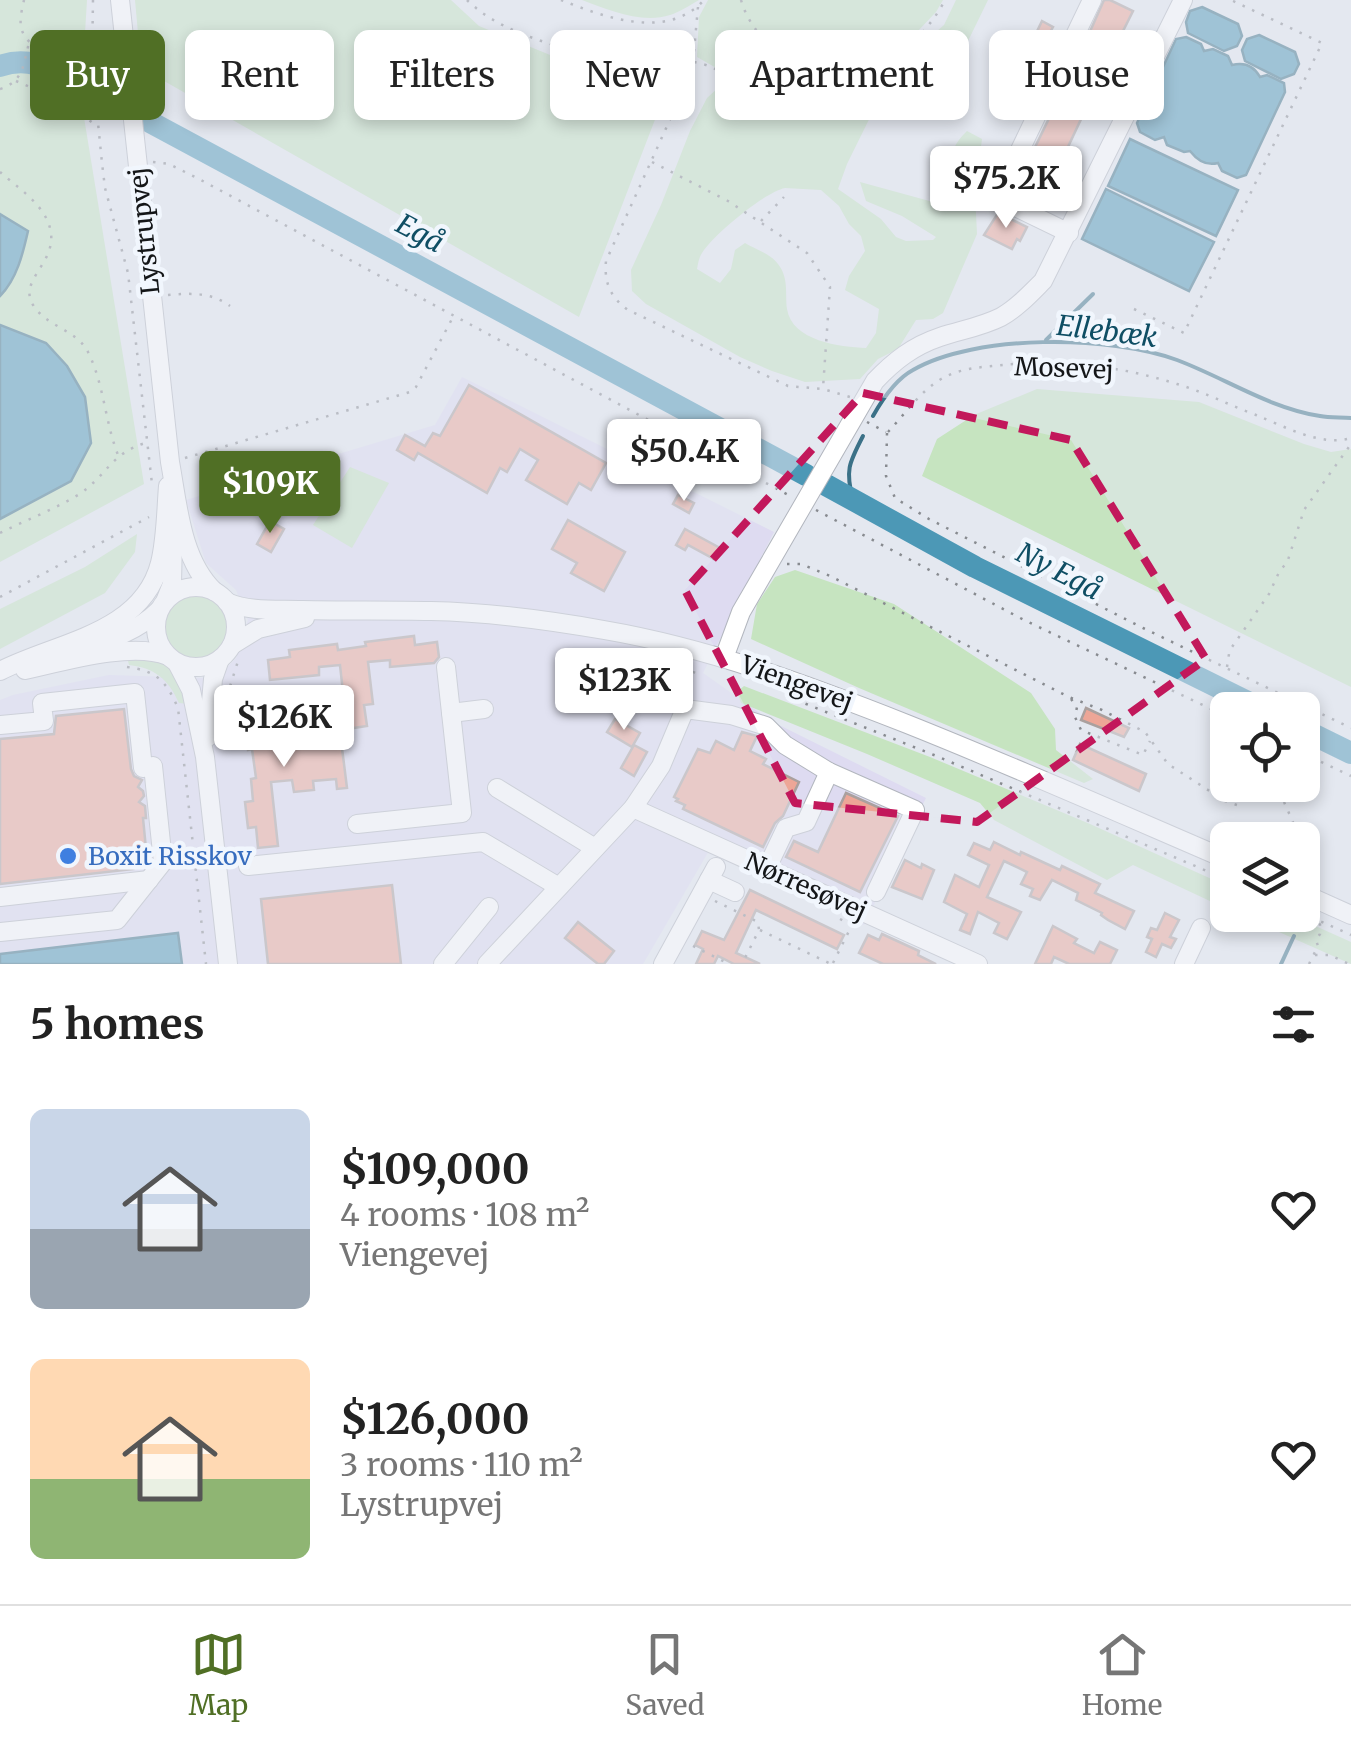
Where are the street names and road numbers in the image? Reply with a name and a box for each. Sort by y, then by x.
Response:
street label: Lystrupvej [121,166,167,296]
street label: Mosevej [1014,350,1114,386]
street label: Viengevej [736,648,857,718]
street label: Nørresøvej [740,845,872,927]

